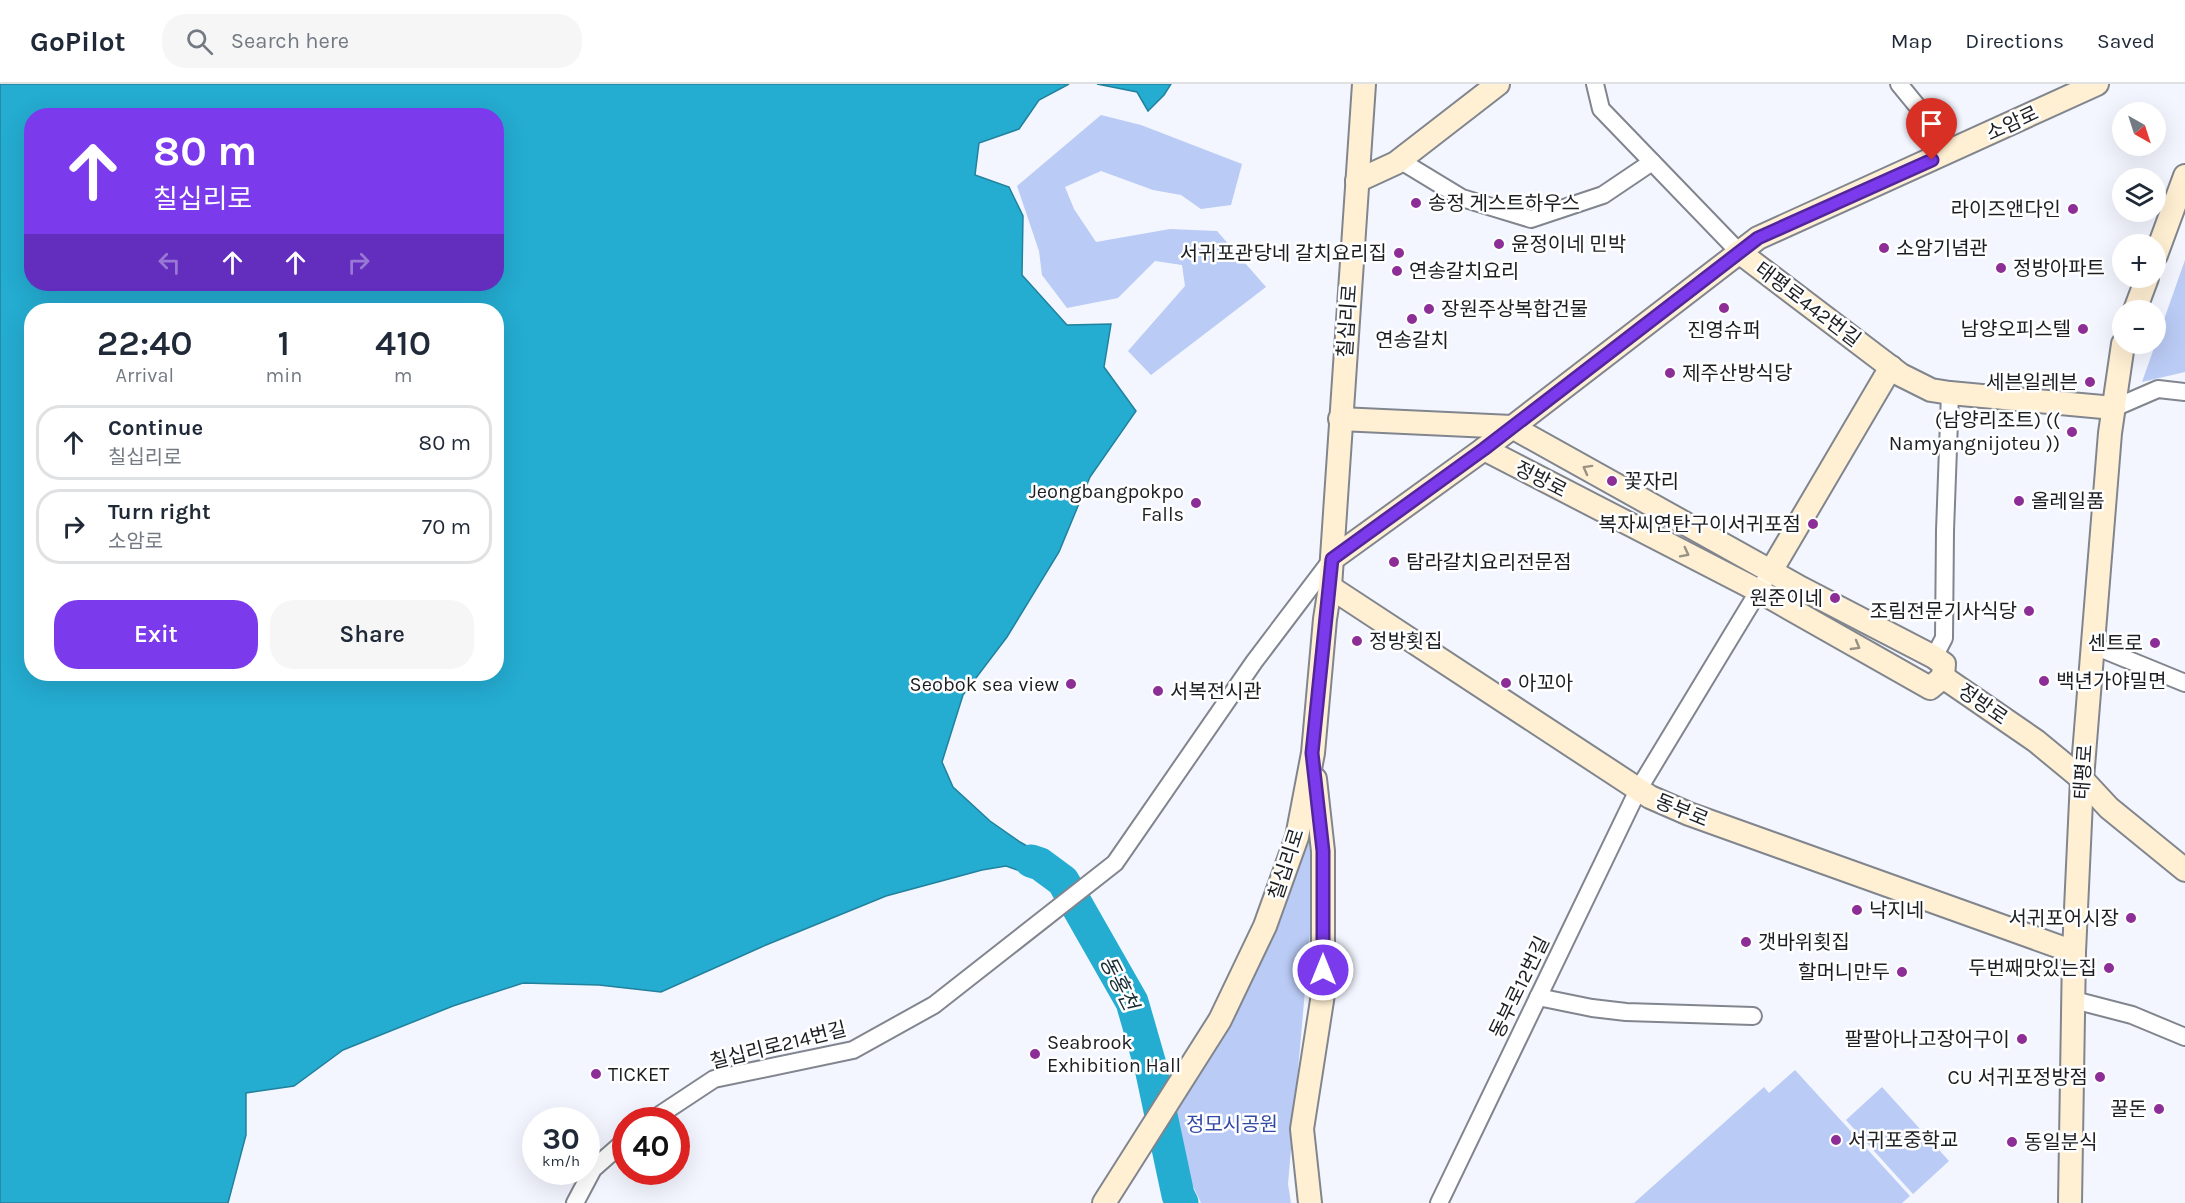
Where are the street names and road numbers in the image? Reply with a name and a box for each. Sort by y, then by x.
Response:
street label: 소암로 [1982,101,2042,146]
street label: 태평로442번길 [1750,257,1865,351]
street label: 칠십리로 [1333,284,1362,359]
street label: 정방로 [1511,457,1571,502]
street label: 정방로 [1954,679,2012,730]
street label: 태평로 [2070,744,2097,800]
street label: 동부로 [1652,789,1712,831]
street label: 칠십리로 [1264,826,1309,903]
street label: 동부로12번길 [1485,933,1554,1042]
street label: 칠십리로214번길 [708,1017,849,1074]

